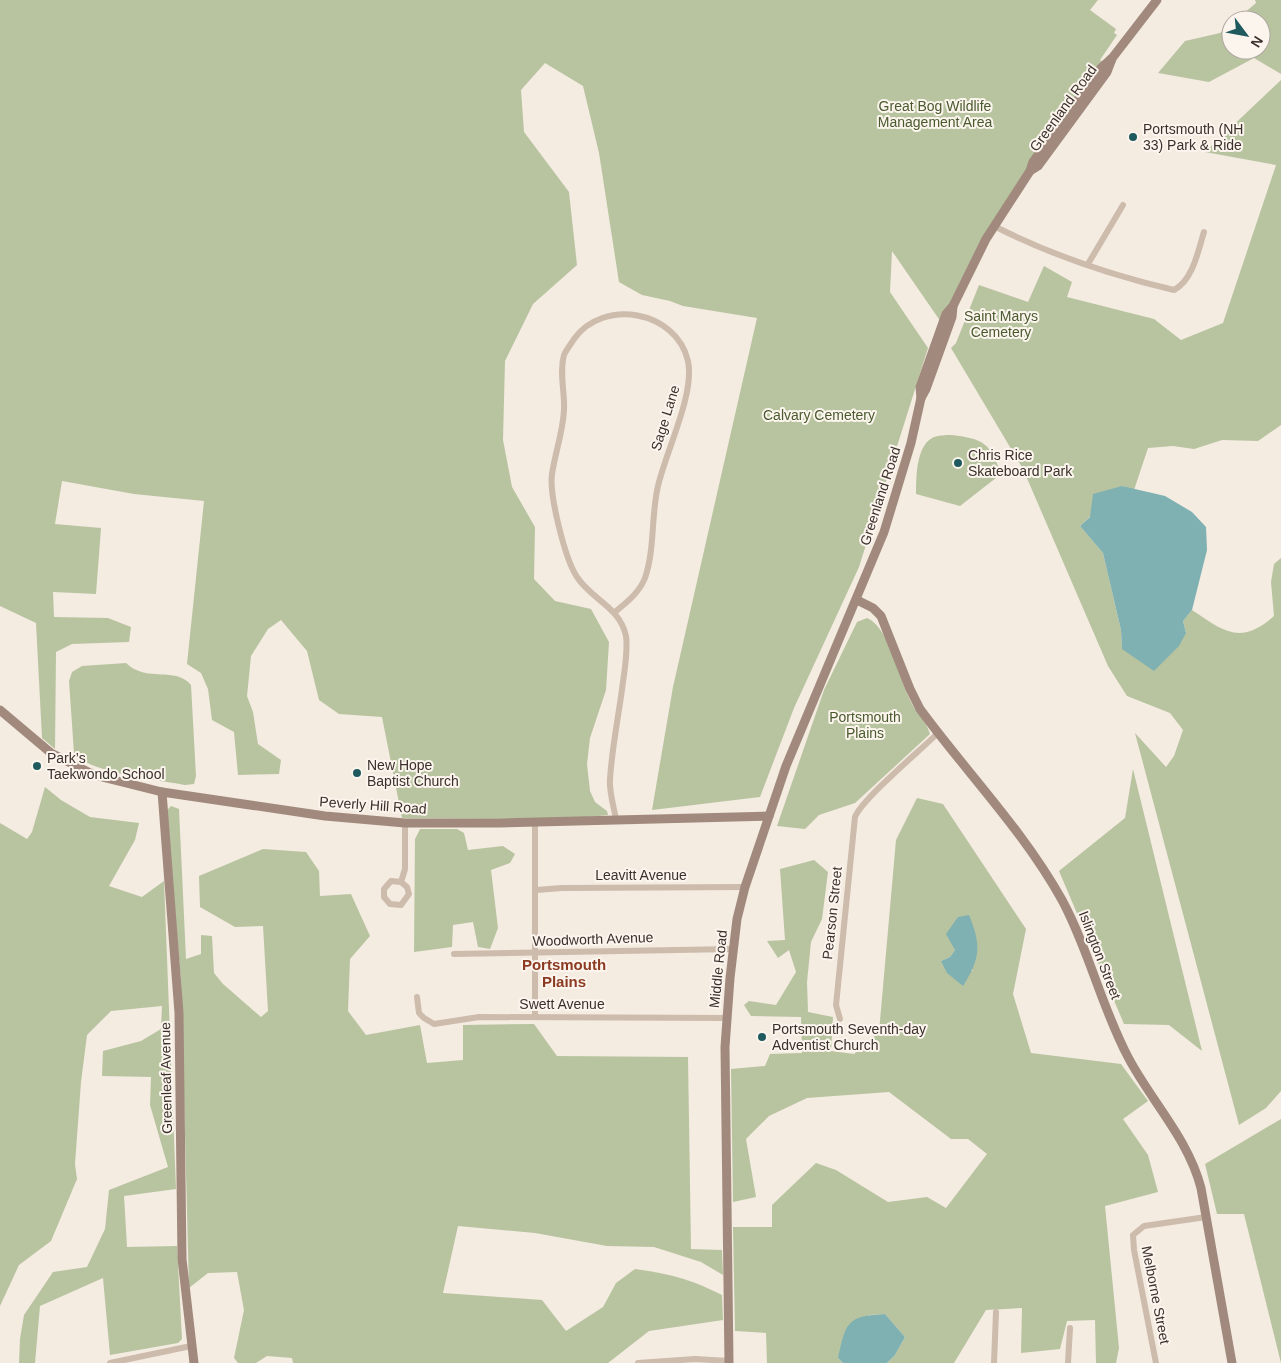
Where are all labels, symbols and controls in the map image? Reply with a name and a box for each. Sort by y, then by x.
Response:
north arrow [1221,10,1271,60]
text: N [1248,33,1266,50]
street label: Greenland Road [1026,62,1100,154]
park label: Great Bog Wildlife Management Area [878,98,992,130]
place label: Portsmouth (NH 33) Park & Ride [1143,121,1243,153]
marker: Portsmouth (NH 33) Park & Ride [1127,131,1139,143]
park label: Saint Marys Cemetery [964,308,1038,340]
street label: Sage Lane [647,383,683,453]
park label: Calvary Cemetery [763,407,875,423]
street label: Greenland Road [857,445,903,547]
place label: Chris Rice Skateboard Park [968,447,1073,479]
marker: Chris Rice Skateboard Park [952,457,964,469]
park label: Portsmouth Plains [829,709,901,741]
place label: Park’s Taekwondo School [47,750,165,782]
place label: New Hope Baptist Church [367,757,459,789]
marker: Park’s Taekwondo School [31,760,43,772]
marker: New Hope Baptist Church [351,767,363,779]
street label: Peverly Hill Road [319,793,427,817]
street label: Pearson Street [819,866,845,960]
street label: Leavitt Avenue [595,867,687,883]
street label: Islington Street [1076,909,1124,1002]
street label: Woodworth Avenue [532,929,654,949]
street label: Middle Road [706,929,730,1009]
district label: Portsmouth Plains [522,956,606,990]
street label: Swett Avenue [519,996,605,1012]
place label: Portsmouth Seventh-day Adventist Church [772,1021,926,1053]
street label: Greenleaf Avenue [157,1022,175,1134]
marker: Portsmouth Seventh-day Adventist Church [756,1031,768,1043]
street label: Melborne Street [1139,1245,1173,1346]

